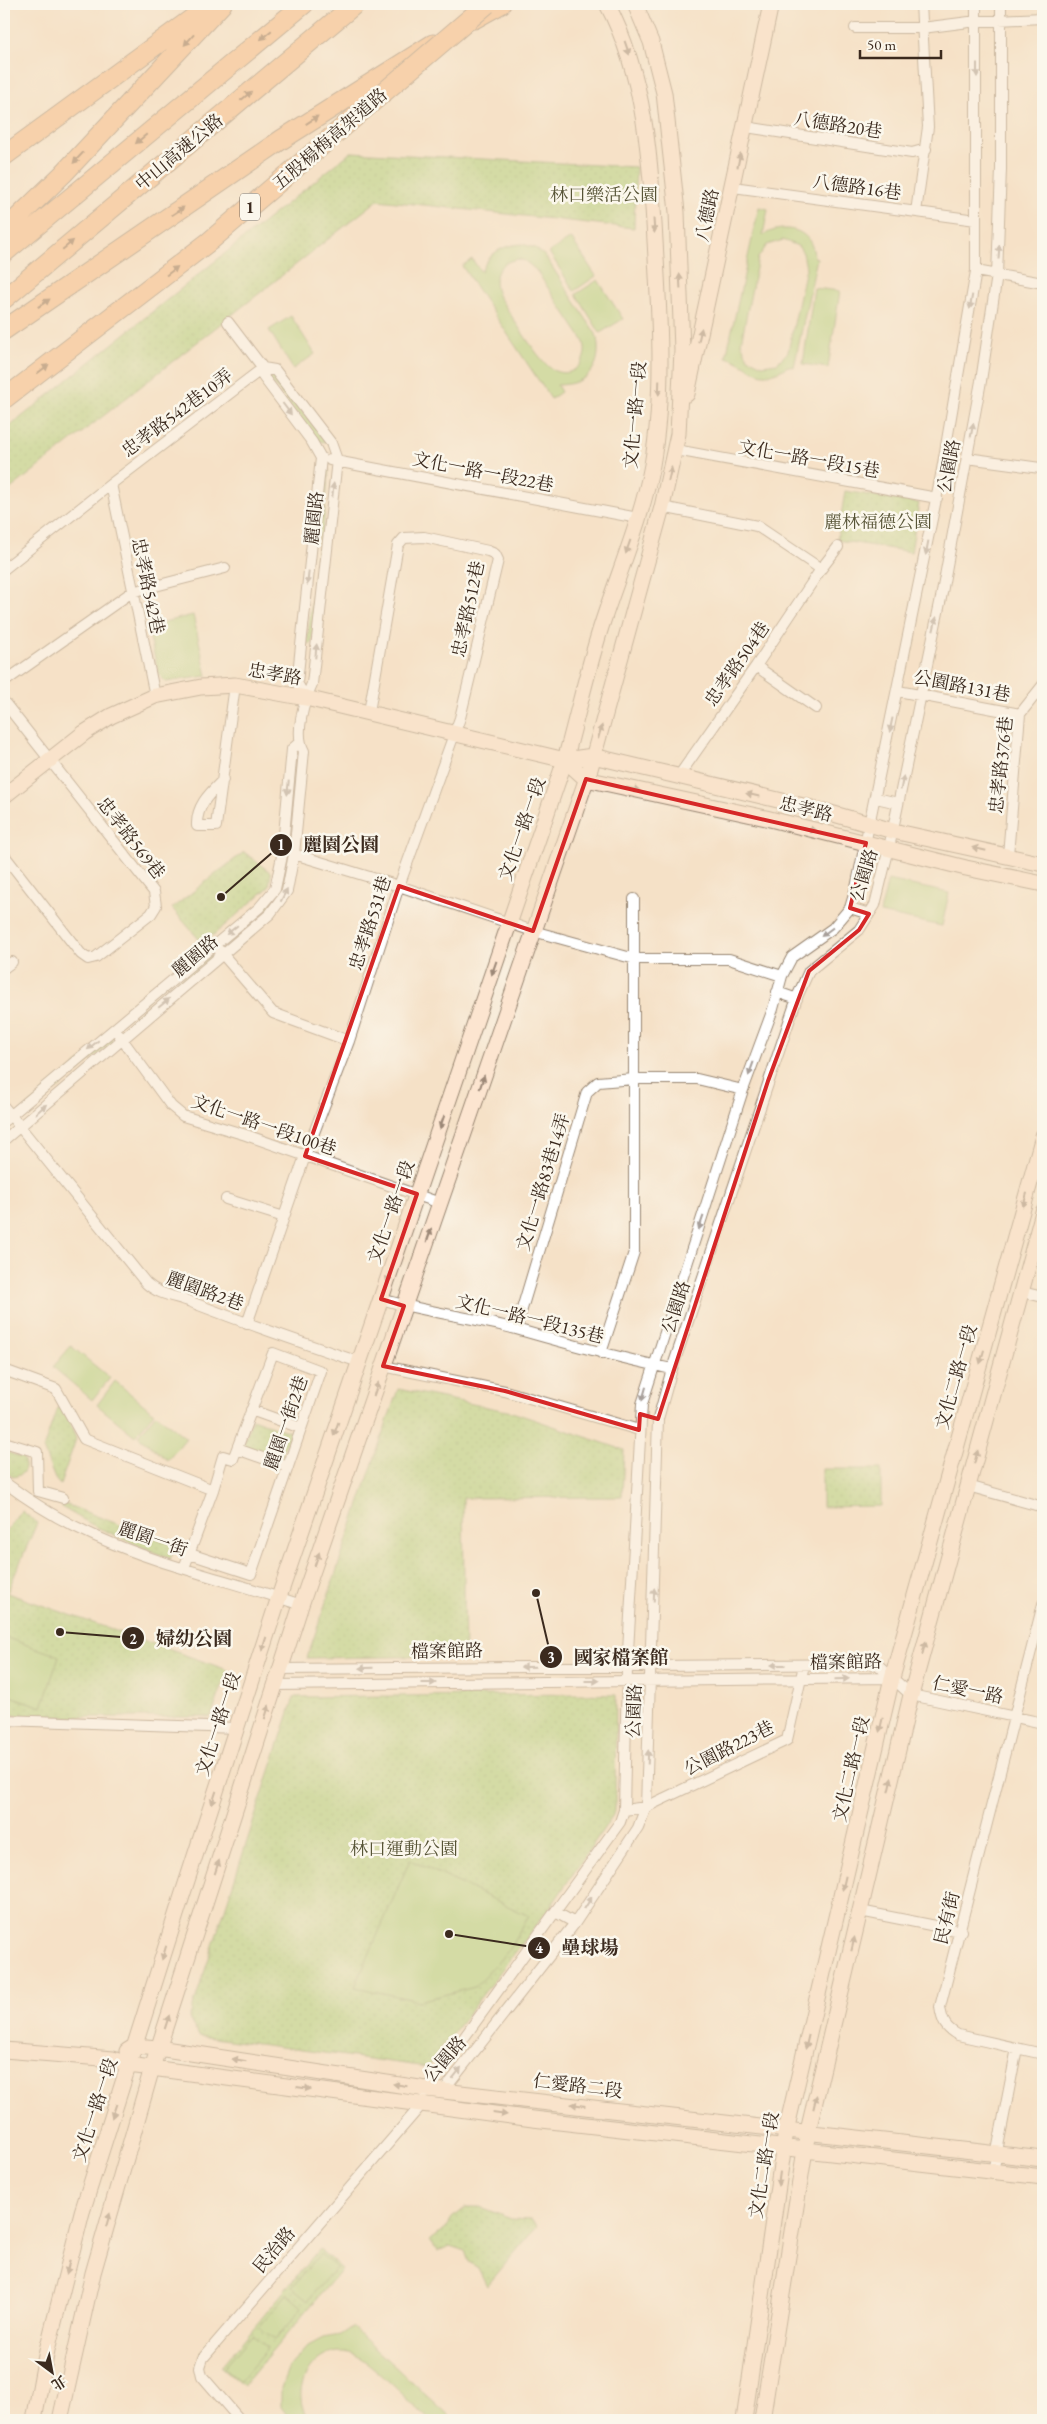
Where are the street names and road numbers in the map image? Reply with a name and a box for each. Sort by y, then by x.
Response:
street label: 五股楊梅高架道路 [268,83,392,195]
street label: 八德路20巷 [792,106,884,143]
street label: 中山高速公路 [130,108,227,195]
street label: 八德路16巷 [811,169,903,204]
street label: 八德路 [690,186,723,244]
road number: 1 [240,193,260,220]
street label: 文化一路一段 [618,360,651,470]
street label: 忠孝路542巷10弄 [117,363,237,462]
street label: 文化一路一段15巷 [737,435,882,482]
street label: 公園路 [932,437,965,495]
street label: 文化一路一段22巷 [411,447,556,496]
street label: 麗園路 [299,490,328,546]
street label: 忠孝路542巷 [127,536,170,636]
street label: 忠孝路512巷 [446,559,489,659]
street label: 忠孝路504巷 [699,617,774,710]
street label: 忠孝路 [247,657,304,690]
street label: 公園路131巷 [912,665,1012,706]
street label: 忠孝路376巷 [984,715,1017,815]
street label: 文化一路一段 [493,774,550,884]
street label: 忠孝路 [777,791,835,826]
street label: 忠孝路569巷 [92,792,171,883]
street label: 公園路 [845,846,882,904]
street label: 忠孝路531巷 [343,873,396,973]
street label: 麗園路 [167,929,223,982]
street label: 文化一路一段100巷 [189,1089,340,1160]
street label: 文化一路83巷14弄 [511,1110,574,1253]
street label: 文化一路一段 [362,1157,419,1267]
street label: 麗園路2巷 [163,1266,247,1315]
street label: 公園路 [656,1278,695,1336]
street label: 文化一路一段135巷 [454,1289,607,1348]
street label: 文化二路一段 [930,1322,981,1432]
street label: 麗園一街2巷 [259,1372,312,1473]
street label: 麗園一街 [115,1516,191,1561]
street label: 檔案館路 [411,1638,483,1663]
street label: 檔案館路 [810,1649,882,1674]
street label: 文化一路一段 [190,1669,245,1779]
street label: 仁愛一路 [930,1671,1006,1708]
street label: 公園路 [621,1684,646,1738]
street label: 文化二路一段 [827,1714,874,1824]
street label: 公園路223巷 [680,1715,778,1780]
street label: 民有街 [929,1889,964,1947]
street label: 公園路 [418,2031,471,2087]
street label: 文化一路一段 [67,2055,122,2165]
street label: 仁愛路二段 [532,2069,624,2102]
street label: 文化二路一段 [744,2110,783,2220]
street label: 民治路 [247,2222,300,2278]

